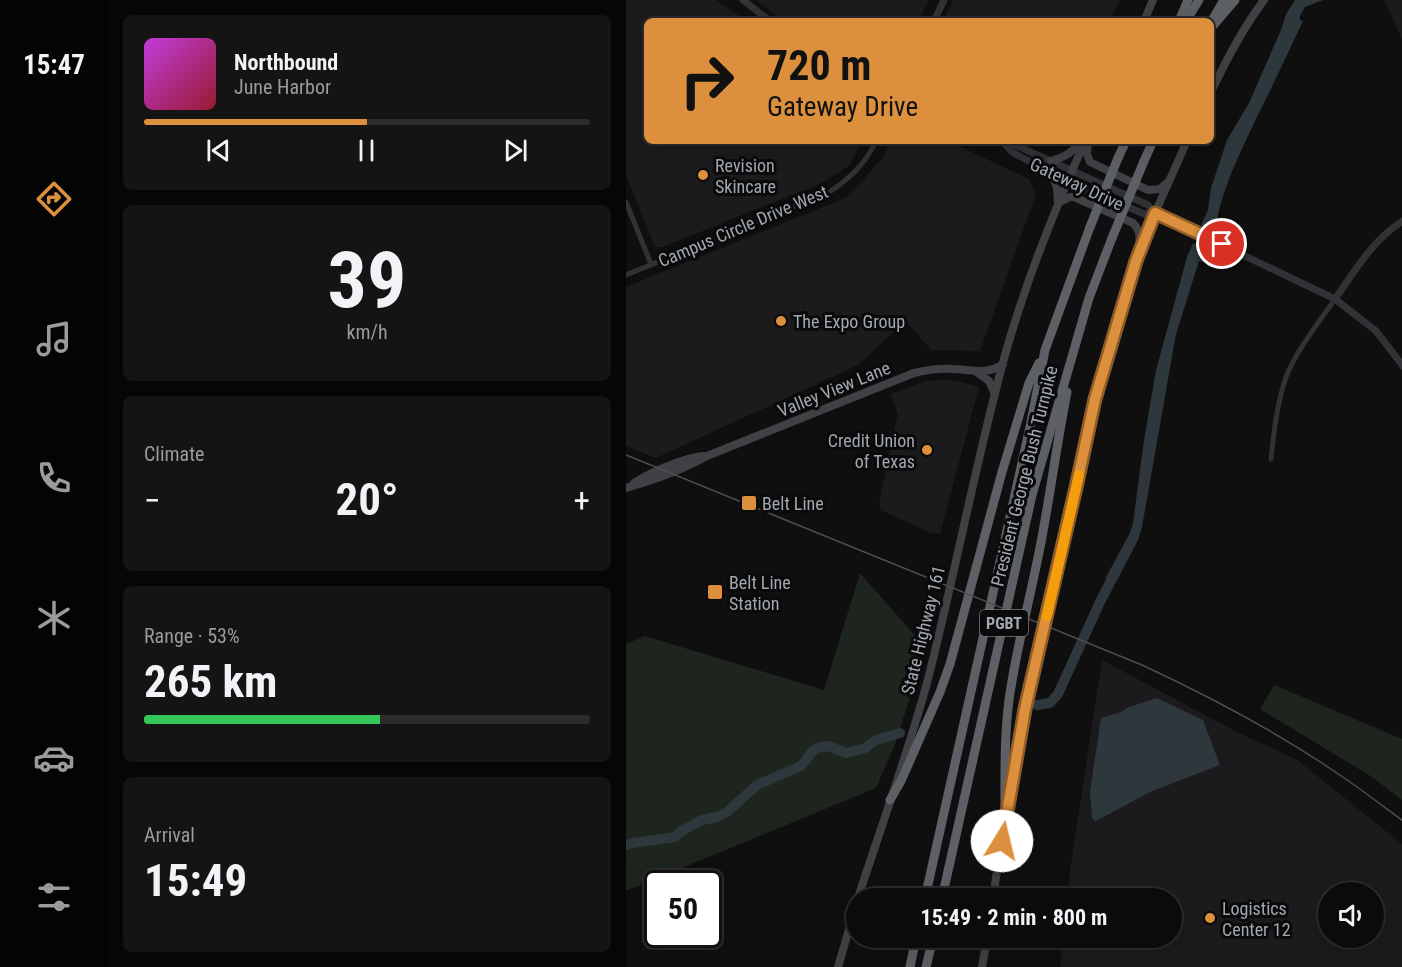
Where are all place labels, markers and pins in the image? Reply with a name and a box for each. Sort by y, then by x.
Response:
place label: Revision Skincare [715,155,776,197]
marker: Revision Skincare [696,168,710,182]
pin [1196,218,1247,269]
place label: The Expo Group [793,311,905,332]
marker: The Expo Group [774,314,788,328]
place label: Credit Union of Texas [828,430,915,472]
marker: Credit Union of Texas [920,443,934,457]
place label: Belt Line [762,493,824,514]
marker: Belt Line [740,494,758,512]
place label: Belt Line Station [729,572,791,614]
marker: Belt Line Station [706,583,724,601]
place label: Logistics Center 12 [1222,898,1291,940]
marker: Logistics Center 12 [1203,911,1217,925]

